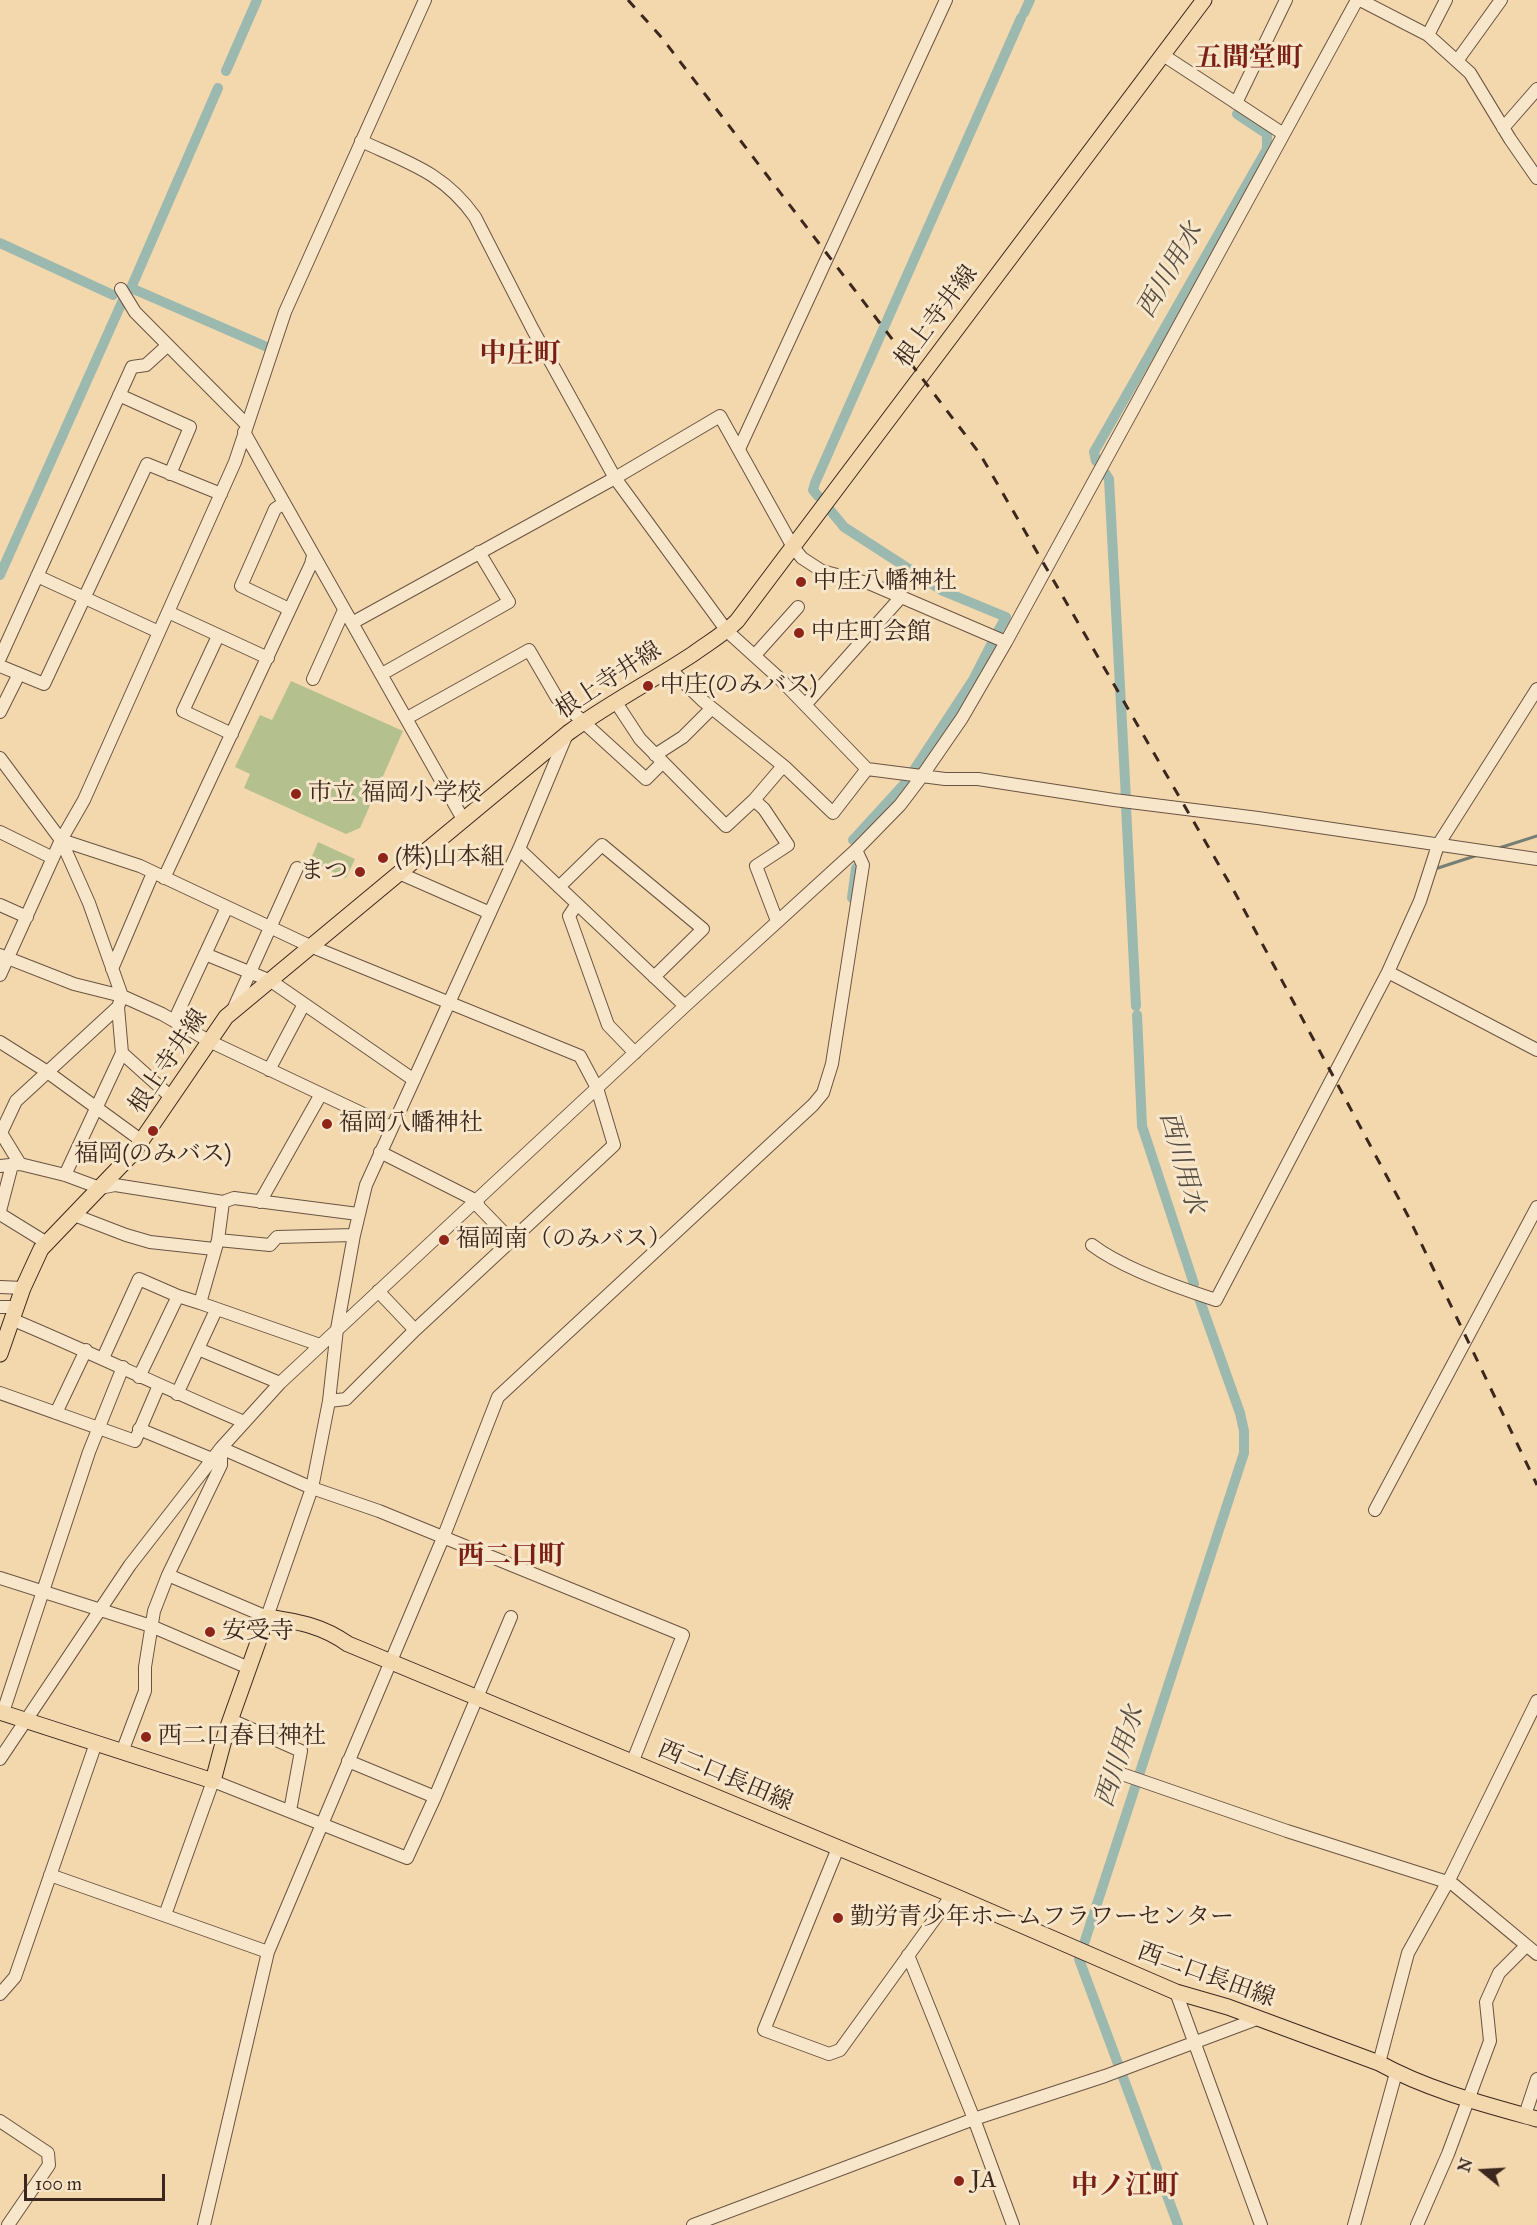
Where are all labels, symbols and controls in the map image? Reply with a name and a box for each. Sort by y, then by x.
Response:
district label: 五間堂町 [1195,43,1303,75]
water label: 西川用水 [1131,218,1211,324]
street label: 根上寺井線 [889,260,985,374]
district label: 中庄町 [480,339,560,371]
place label: 中庄八幡神社 [813,568,957,596]
marker: 中庄八幡神社 [794,575,808,589]
place label: 中庄町会館 [811,619,931,647]
marker: 中庄町会館 [792,626,806,640]
street label: 根上寺井線 [551,636,667,726]
place label: 中庄(のみバス) [660,672,817,700]
marker: 中庄(のみバス) [641,679,655,693]
place label: 市立 福岡小学校 [308,780,481,808]
marker: 市立 福岡小学校 [289,787,303,801]
place label: (株)山本組 [395,844,504,872]
marker: (株)山本組 [376,851,390,865]
place label: まつ [300,858,348,886]
marker: まつ [353,865,367,879]
street label: 根上寺井線 [124,1004,214,1120]
water label: 西川用水 [1152,1109,1210,1217]
place label: 福岡八幡神社 [339,1110,483,1138]
marker: 福岡八幡神社 [320,1117,334,1131]
marker: 福岡(のみバス) [146,1124,160,1138]
place label: 福岡(のみバス) [74,1141,232,1169]
place label: 福岡南（のみバス） [456,1226,672,1254]
marker: 福岡南（のみバス） [437,1233,451,1247]
district label: 西二口町 [457,1541,565,1573]
place label: 安受寺 [222,1618,294,1646]
marker: 安受寺 [203,1625,217,1639]
water label: 西川用水 [1090,1703,1152,1811]
place label: 西二口春日神社 [158,1723,326,1751]
marker: 西二口春日神社 [139,1730,153,1744]
street label: 西二口長田線 [653,1736,797,1818]
place label: 勤労青少年ホームフラワーセンター [850,1904,1234,1932]
marker: 勤労青少年ホームフラワーセンター [831,1911,845,1925]
street label: 西二口長田線 [1133,1938,1279,2014]
north arrow [1453,2141,1513,2201]
text: N [1454,2156,1477,2175]
scale bar [27,2162,168,2200]
place label: JA [971,2167,997,2195]
district label: 中ノ江町 [1071,2171,1179,2203]
text: 100 m [35,2173,82,2195]
marker: JA [952,2174,966,2188]

